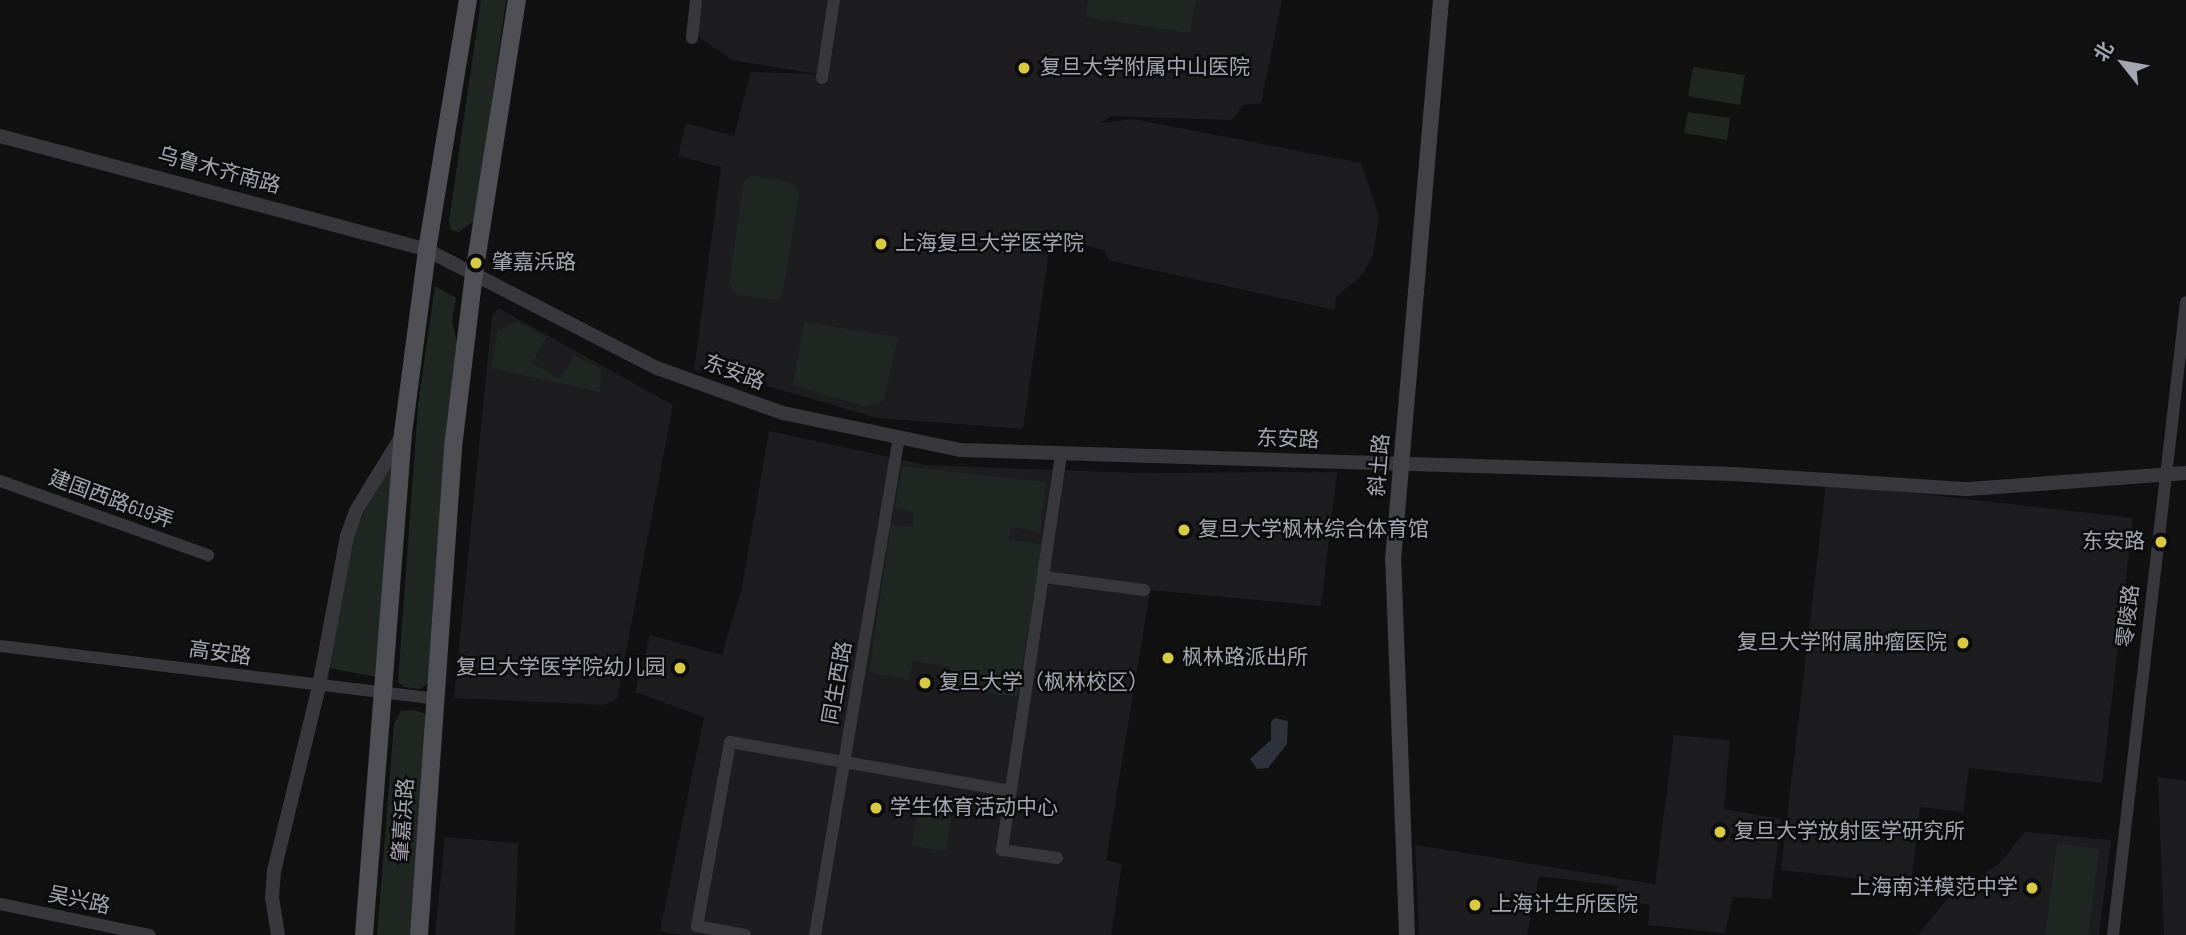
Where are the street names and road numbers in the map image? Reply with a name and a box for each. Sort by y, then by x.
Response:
street label: 乌鲁木齐南路 [155,143,283,199]
street label: 东安路 [700,350,768,396]
street label: 东安路 [1256,426,1320,454]
street label: 斜土路 [1365,433,1395,497]
street label: 建国西路619弄 [45,466,177,534]
street label: 零陵路 [2113,583,2145,649]
street label: 高安路 [187,637,253,671]
street label: 同生西路 [818,639,858,727]
street label: 肇嘉浜路 [389,777,419,863]
street label: 吴兴路 [46,882,112,920]

